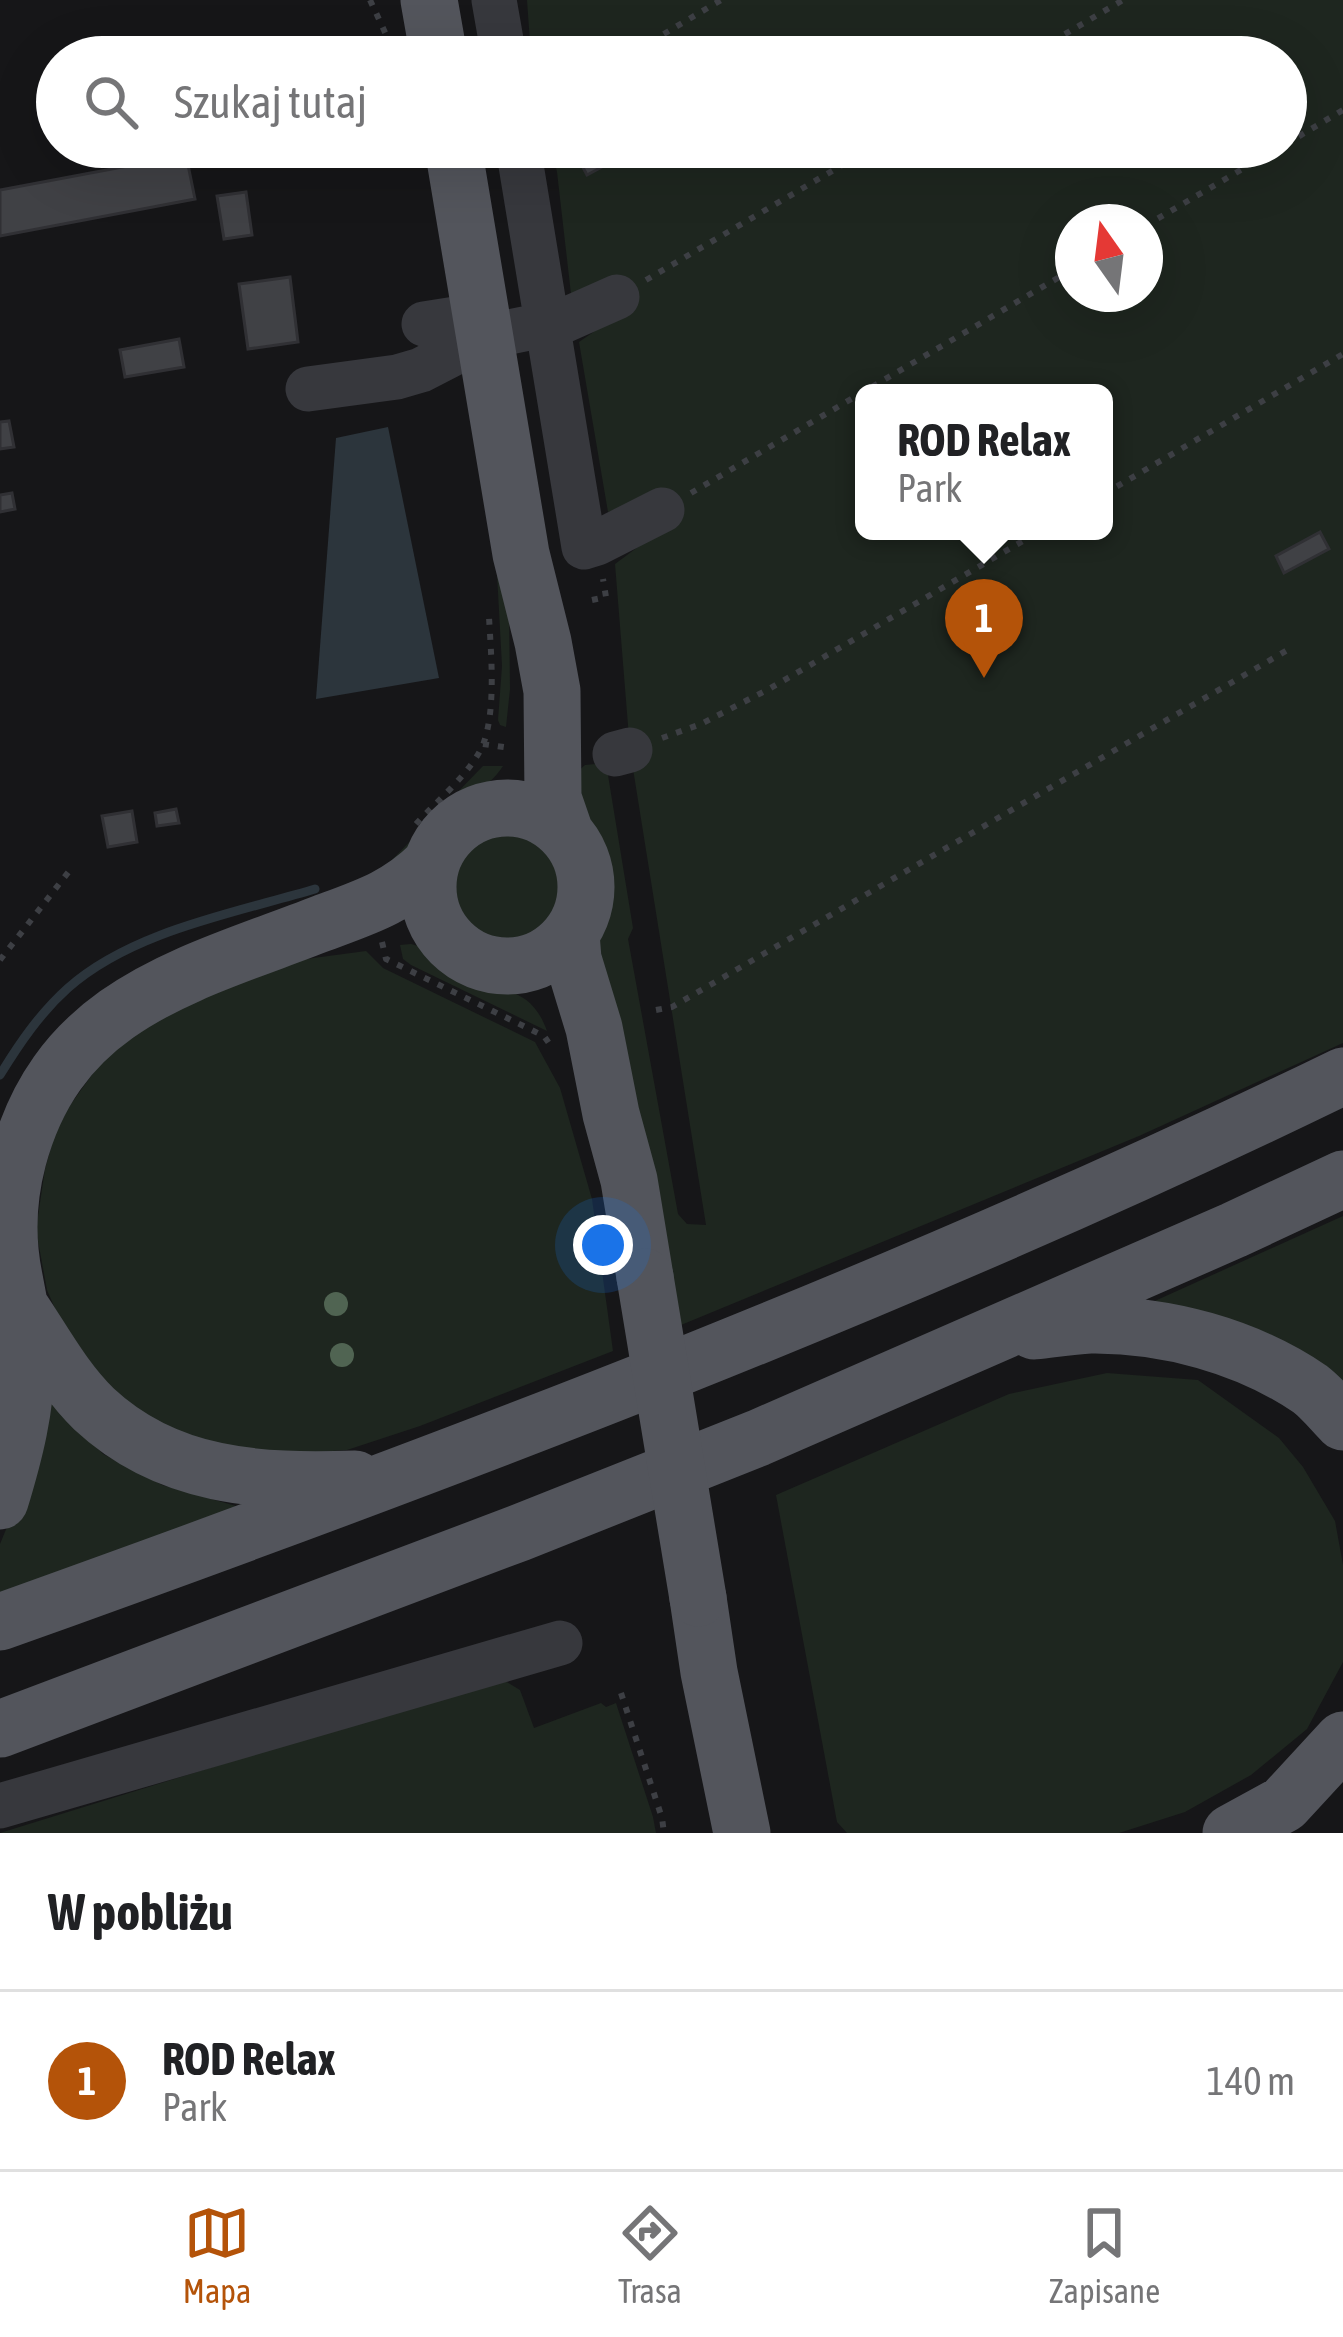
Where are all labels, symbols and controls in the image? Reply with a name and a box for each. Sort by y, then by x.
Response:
search box [36,36,1307,168]
icon: search [78,69,144,135]
text: Szukaj tutaj [174,76,367,128]
north arrow [1055,204,1163,312]
popup [855,384,1113,540]
text: ROD Relax [897,414,1071,466]
text: Park [897,466,962,510]
pin: 1 [945,579,1023,678]
your location [573,1215,633,1275]
text: W pobliżu [48,1882,233,1941]
text: ROD Relax [162,2033,336,2085]
text: 1 [78,2059,96,2103]
text: 140 m [1207,2059,1295,2103]
text: Park [162,2085,227,2129]
tab: Mapa [183,2200,251,2310]
tab: Trasa [617,2200,683,2310]
tab: Zapisane [1049,2200,1160,2310]

